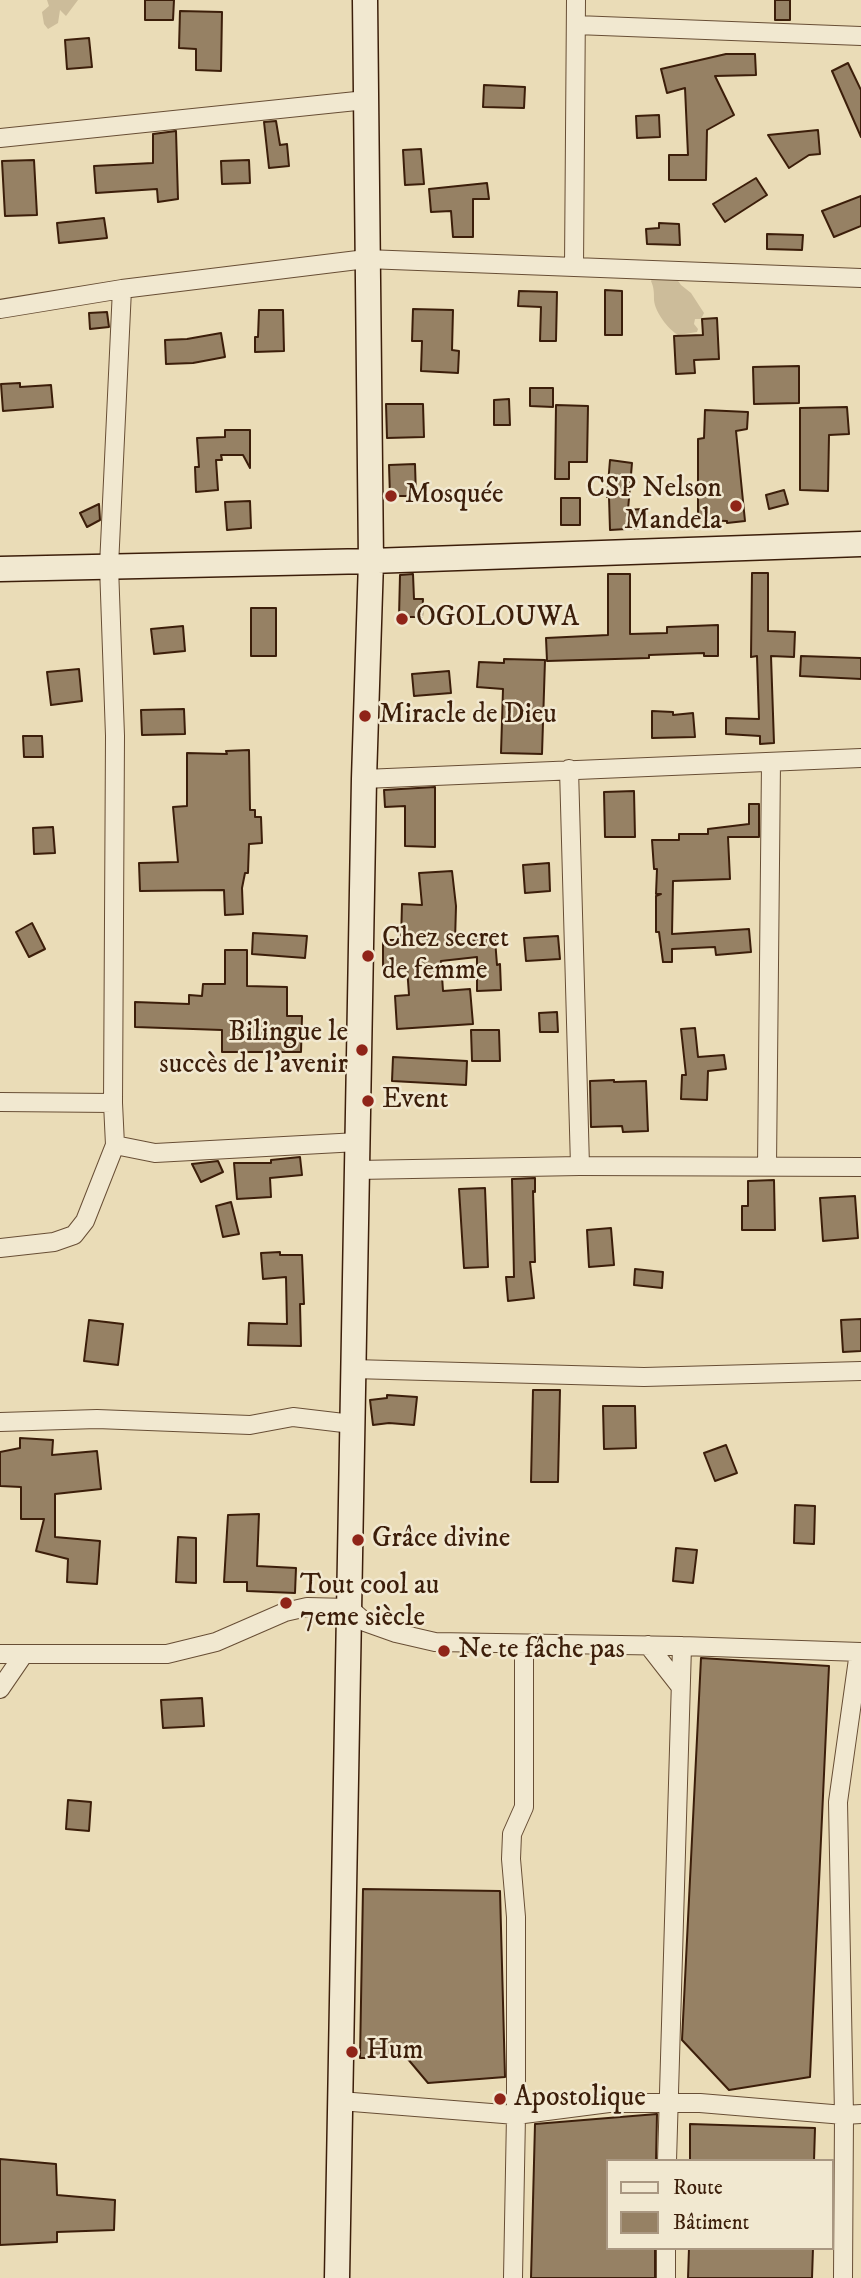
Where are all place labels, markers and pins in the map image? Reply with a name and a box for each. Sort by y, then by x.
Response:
place label: CSP Nelson Mandela [586,473,722,539]
place label: Mosquée [405,479,504,513]
marker: Mosquée [383,488,399,504]
marker: CSP Nelson Mandela [728,498,744,514]
place label: OGOLOUWA [416,602,579,636]
marker: OGOLOUWA [394,611,410,627]
place label: Miracle de Dieu [379,699,557,733]
marker: Miracle de Dieu [357,708,373,724]
place label: Chez secret de femme [382,923,509,989]
marker: Chez secret de femme [360,948,376,964]
place label: Bilingue le succès de l'avenir [159,1017,348,1083]
marker: Bilingue le succès de l'avenir [354,1042,370,1058]
place label: Event [382,1084,449,1118]
marker: Event [360,1093,376,1109]
place label: Grâce divine [372,1523,510,1557]
marker: Grâce divine [350,1532,366,1548]
place label: Tout cool au 7eme siècle [300,1570,439,1636]
marker: Tout cool au 7eme siècle [278,1595,294,1611]
place label: Ne te fâche pas [458,1634,625,1668]
marker: Ne te fâche pas [436,1643,452,1659]
place label: Hum [366,2035,424,2069]
marker: Hum [344,2044,360,2060]
place label: Apostolique [514,2082,646,2116]
marker: Apostolique [492,2091,508,2107]

